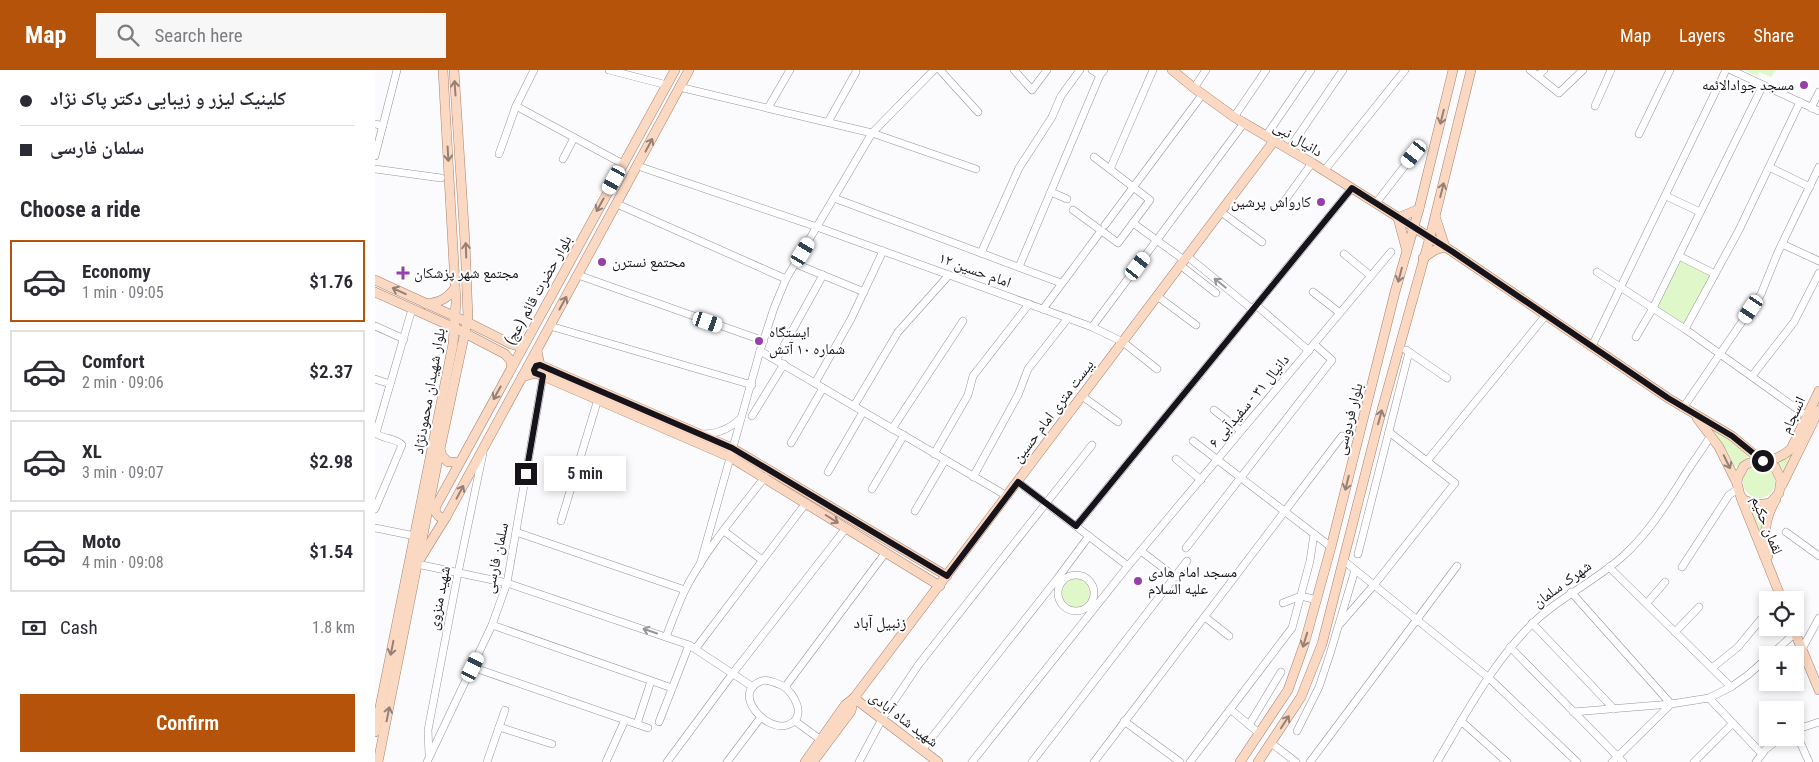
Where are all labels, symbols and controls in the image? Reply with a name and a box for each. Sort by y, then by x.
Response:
search box [96,13,446,58]
text: Map [25,21,66,49]
icon: search [114,21,142,49]
text: Search here [154,24,243,47]
text: Map [1620,25,1651,46]
text: Layers [1679,25,1726,46]
text: Share [1754,25,1794,46]
place label: مسجد جوادالائمه [1702,76,1794,94]
marker: مسجد جوادالائمه [1798,79,1810,91]
one-way arrow [450,80,459,96]
text: کلینیک لیزر و زیبایی دکتر پاک نژاد [50,87,286,110]
one-way arrow [1436,109,1446,125]
street label: دانیال نبی [1270,117,1326,162]
text: سلمان فارسی [50,136,144,159]
one-way arrow [645,138,654,153]
car [1398,138,1429,170]
one-way arrow [443,145,452,161]
car [600,163,627,197]
one-way arrow [1438,183,1447,199]
place label: کارواش پرشین [1231,193,1311,212]
marker: کارواش پرشین [1315,196,1327,208]
text: Choose a ride [20,197,141,222]
one-way arrow [595,197,605,211]
street label: بلوار حضرت قائم (عج) [500,232,576,348]
car [788,235,817,269]
one-way arrow [461,242,470,258]
street label: امام حسین ۱۲ [936,249,1014,292]
car [1122,250,1153,282]
place label: محتمع نسترن [612,253,686,272]
marker: محتمع نسترن [596,256,608,268]
icon: car [22,259,67,304]
text: Economy [82,260,151,283]
place label: مجتمع شهر پزشکان [414,264,519,283]
marker: مجتمع شهر پزشکان [396,266,410,280]
one-way arrow [1395,267,1404,283]
text: $1.76 [309,270,353,293]
one-way arrow [1214,277,1227,288]
text: 1 min · 09:05 [82,283,164,302]
one-way arrow [392,286,407,296]
car [1736,292,1765,326]
one-way arrow [558,297,568,311]
car [691,310,724,334]
place label: ایستگاه شماره ۱۰ آتش [769,323,845,359]
street label: بلوار شهیدان محمودنژاد [409,327,450,456]
marker: ایستگاه شماره ۱۰ آتش [753,335,765,347]
icon: car [22,349,67,394]
text: Comfort [82,350,145,373]
street label: دانیال ۳۱ - سفیدآبی ۶ [1205,351,1294,452]
street label: بیست متری امام حسین [1008,356,1099,467]
text: $2.37 [309,360,353,383]
text: 2 min · 09:06 [82,373,164,392]
street label: بلوار فردوسی [1331,381,1368,457]
one-way arrow [491,385,501,399]
street label: انسجام [1777,394,1810,437]
one-way arrow [1375,410,1385,426]
icon: car [22,439,67,484]
text: XL [82,440,102,463]
text: $2.98 [309,450,353,473]
route start [1752,450,1774,472]
one-way arrow [1722,454,1732,469]
callout: 5 min [543,456,626,492]
text: 3 min · 09:07 [82,463,164,482]
route end [515,463,537,485]
text: 5 min [567,464,603,483]
one-way arrow [1342,475,1351,491]
one-way arrow [455,485,465,500]
street label: لقمان حکیم [1746,493,1787,557]
one-way arrow [824,514,838,524]
street label: سلمان فارسی [480,521,513,595]
icon: car [22,529,67,574]
text: Moto [82,530,121,553]
text: $1.54 [309,540,353,563]
text: 4 min · 09:08 [82,553,164,572]
street label: شهرک سلمان [1529,557,1596,612]
place label: مسجد امام هادی علیه السلام [1148,563,1237,599]
street label: شهید منزوی [424,564,455,632]
marker: مسجد امام هادی علیه السلام [1132,575,1144,587]
map controls [1759,591,1804,746]
button: locate [1759,591,1804,636]
district label: زنبیل آباد [853,613,907,633]
icon: cash [20,614,48,642]
text: Cash [60,616,98,639]
text: 1.8 km [312,618,355,637]
one-way arrow [643,626,658,635]
one-way arrow [1300,632,1309,648]
one-way arrow [387,639,396,655]
button: + [1759,646,1804,691]
car [459,650,486,684]
street label: شهید شاه آبادی [865,687,942,752]
button: Confirm [20,694,355,752]
button: − [1759,701,1804,746]
one-way arrow [383,707,393,723]
one-way arrow [1280,715,1290,729]

